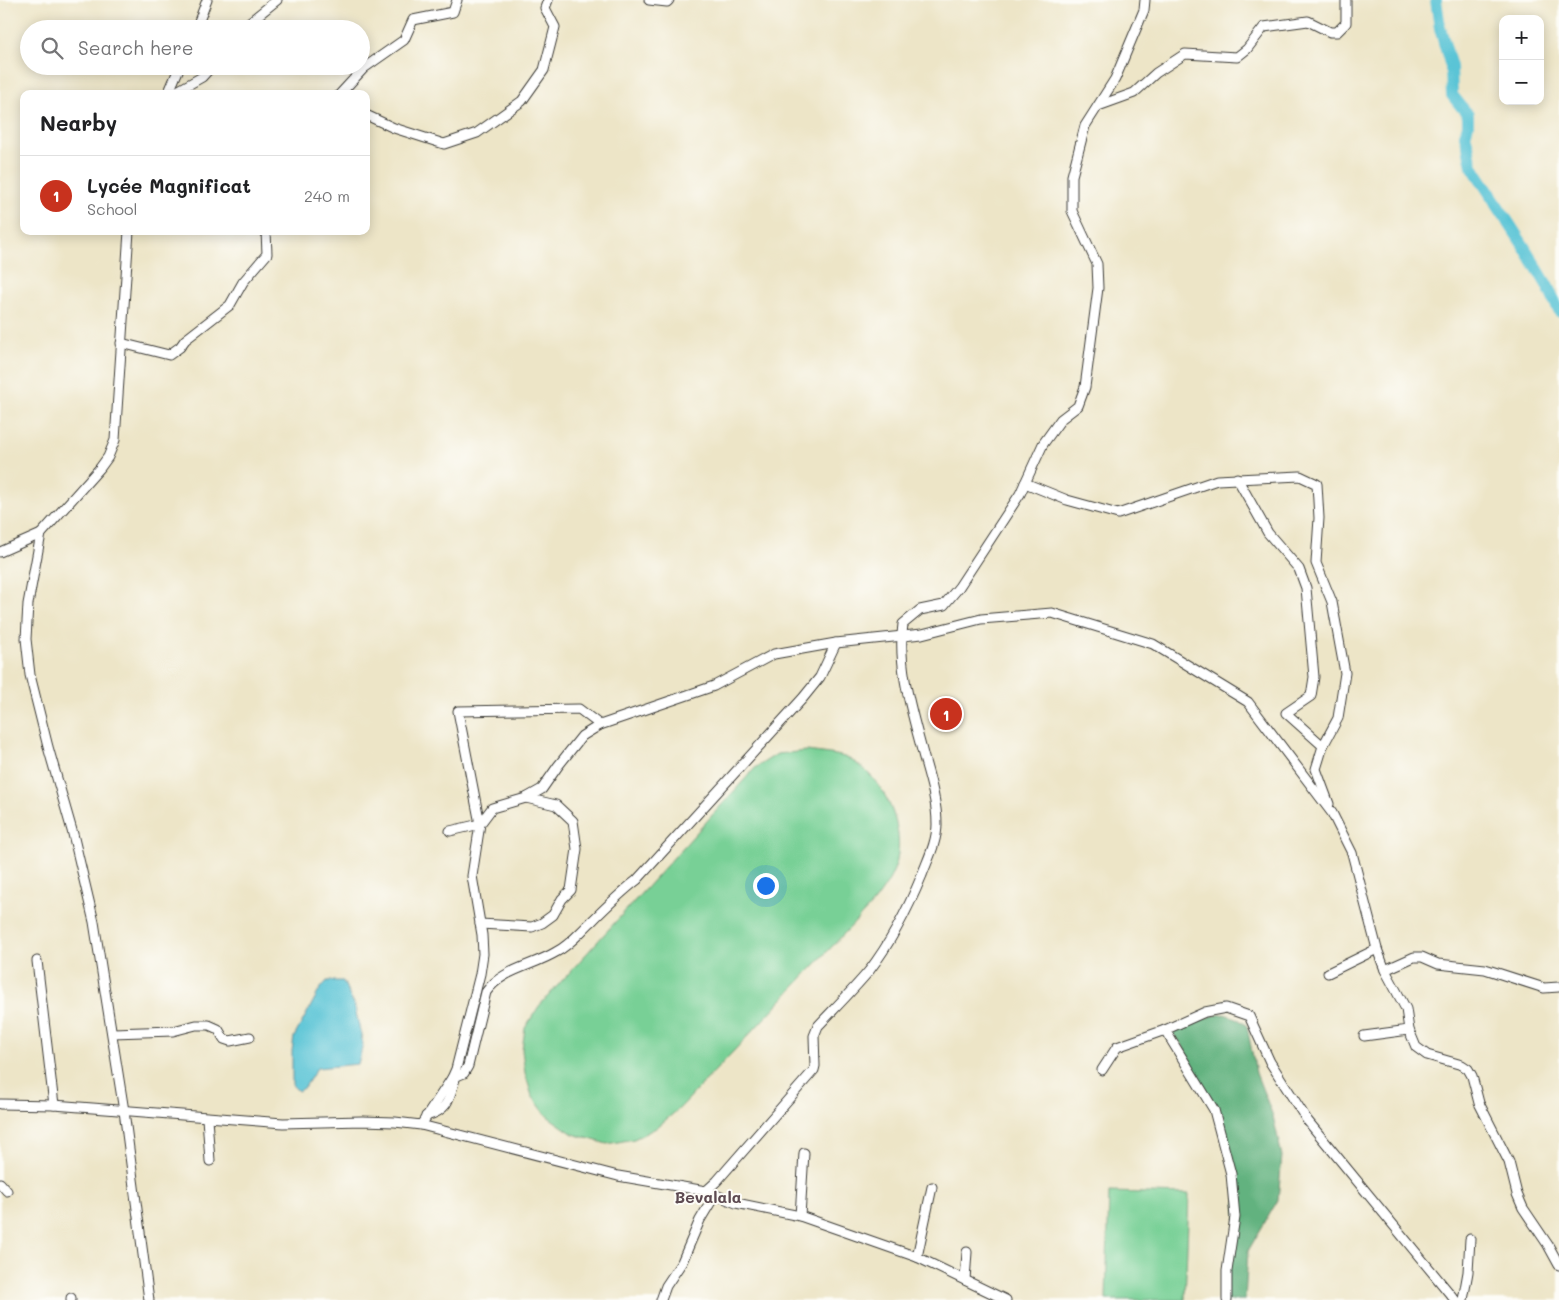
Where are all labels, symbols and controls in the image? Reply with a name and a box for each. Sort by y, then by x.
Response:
map controls [1499,15,1544,105]
button: + [1499,15,1544,60]
search box [20,20,370,75]
icon: search [38,34,66,62]
text: Search here [78,35,194,60]
button: − [1499,60,1544,105]
text: Nearby [40,109,117,136]
text: Lycée Magnificat [87,173,251,198]
text: 1 [52,185,60,206]
text: 240 m [304,185,350,206]
text: School [87,198,137,219]
pin: 1 [930,695,962,733]
your location [753,873,779,899]
district label: Bevalala [674,1186,742,1207]

